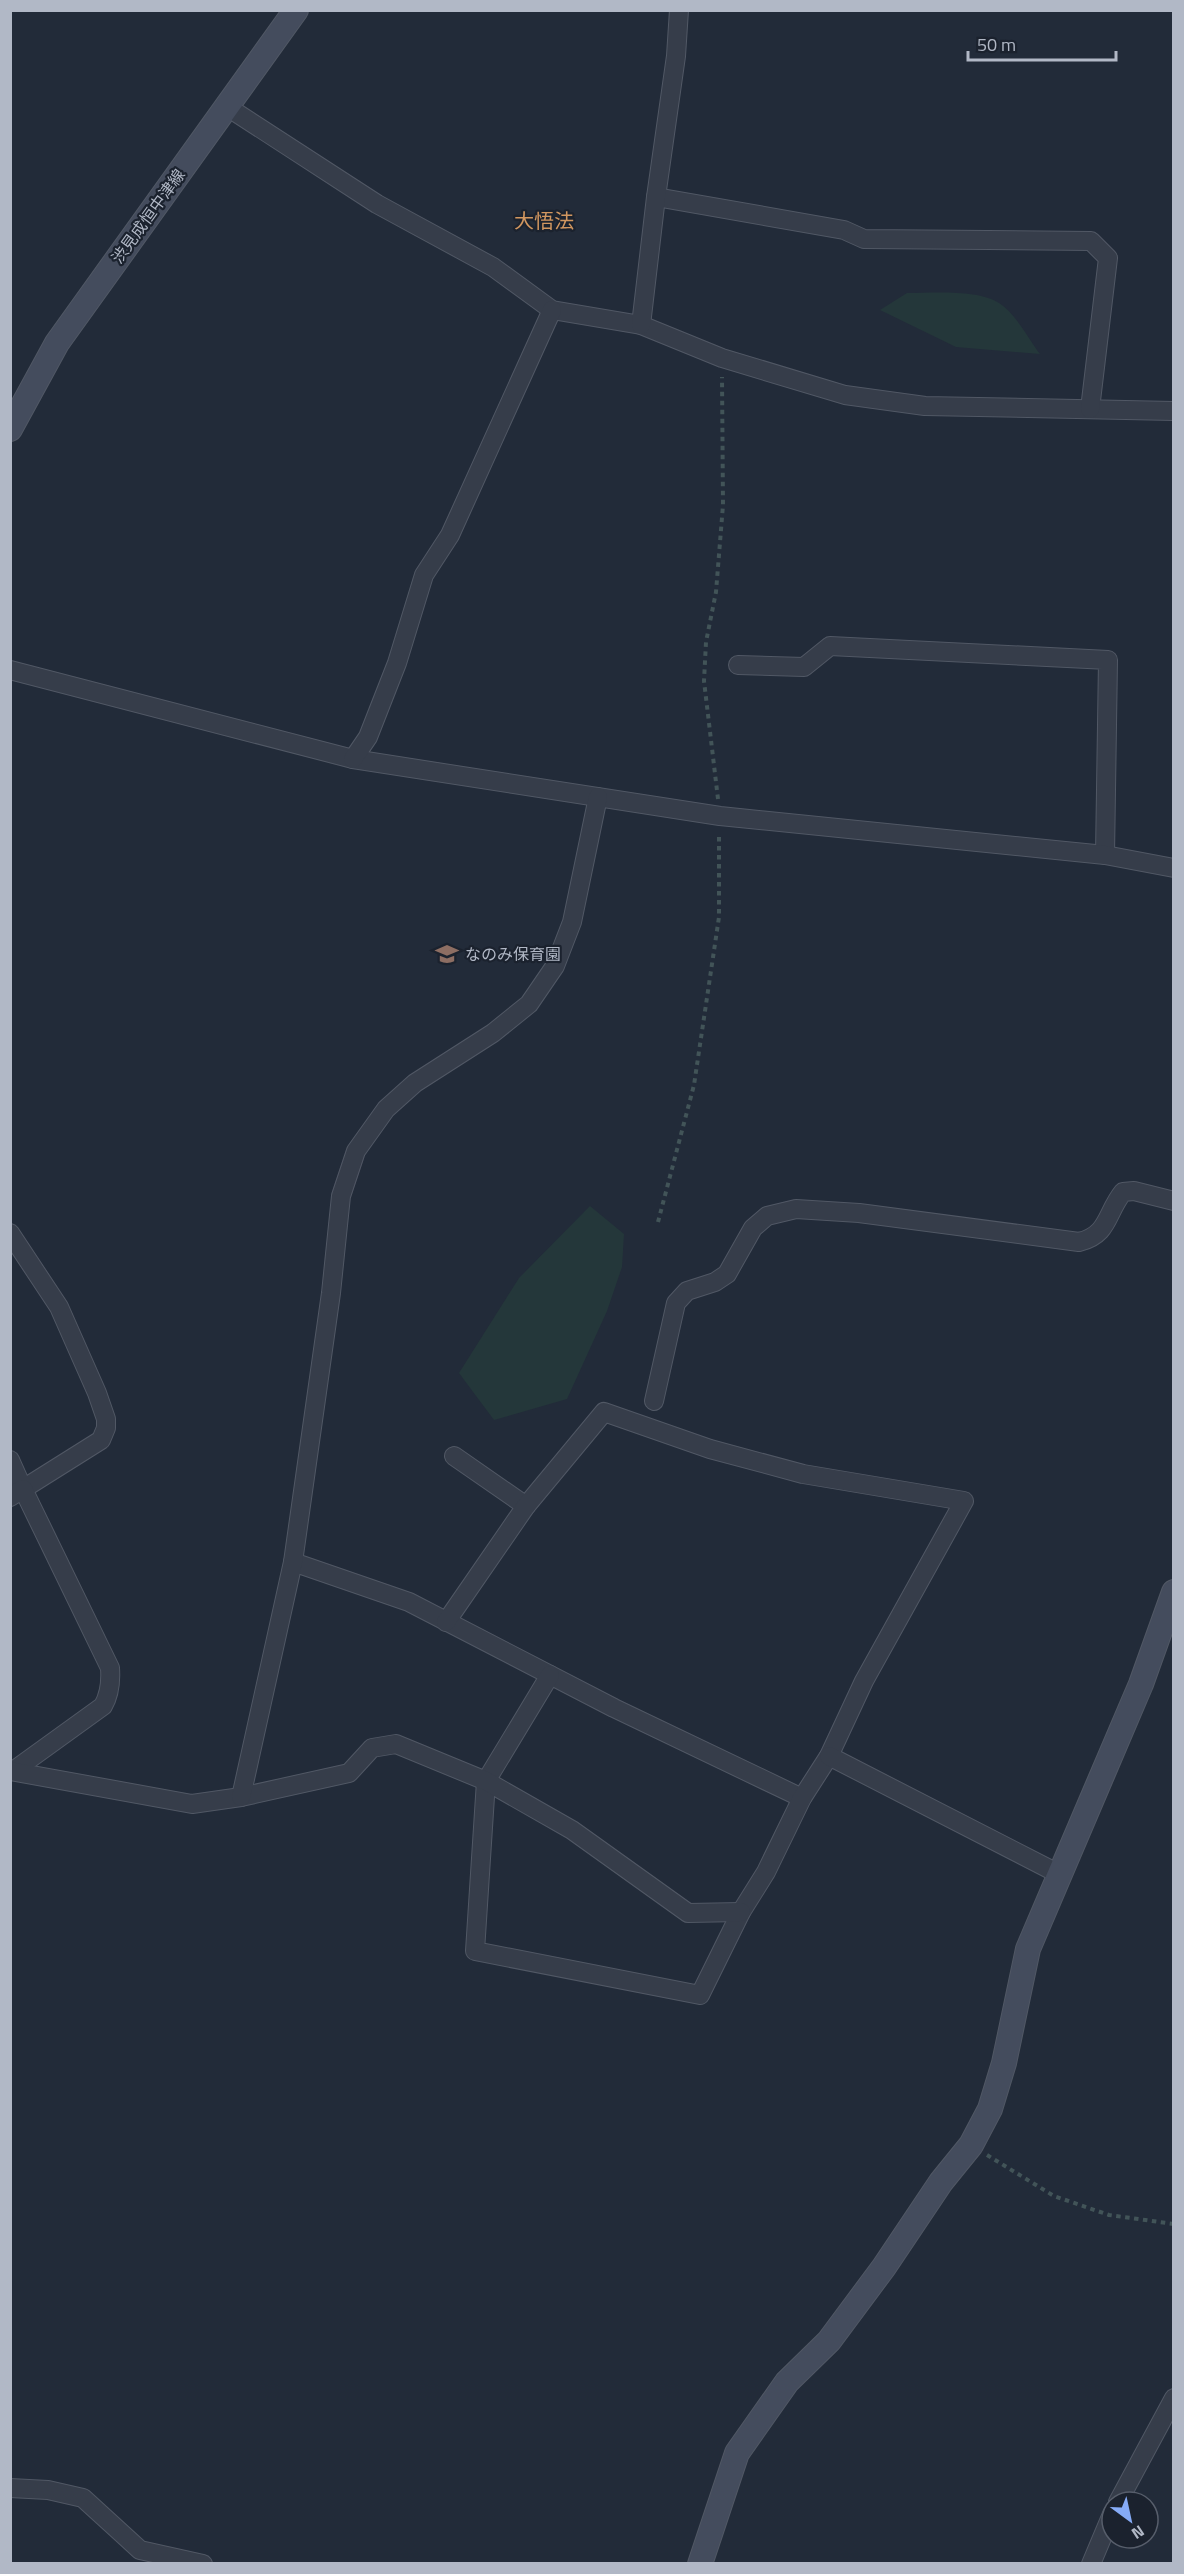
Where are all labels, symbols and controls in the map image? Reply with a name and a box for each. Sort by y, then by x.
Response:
scale bar [968,24,1116,62]
text: 50 m [977,31,1016,58]
street label: 渋見成恒中津線 [105,164,191,268]
district label: 大悟法 [514,205,574,236]
school or university icon: なのみ保育園 [434,941,460,967]
place label: なのみ保育園 [465,942,561,966]
north arrow [1100,2490,1160,2550]
text: N [1127,2519,1149,2546]

